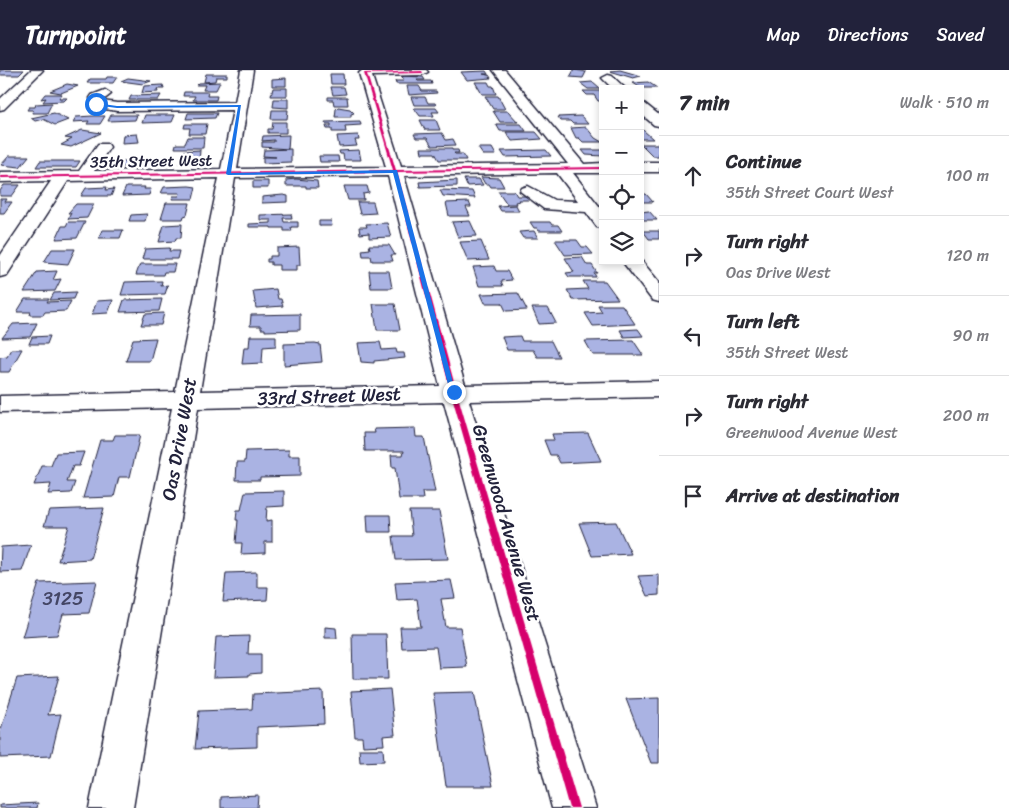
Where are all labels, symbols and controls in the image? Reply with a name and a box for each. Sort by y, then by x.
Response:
text: Turnpoint [25,14,127,56]
text: Map [767,19,800,51]
text: Directions [828,19,909,51]
text: Saved [937,19,984,51]
text: 7 min [679,84,730,122]
map controls [599,85,644,265]
button: + [599,85,644,130]
text: Walk · 510 m [900,88,989,117]
route start [85,93,108,116]
button: − [599,130,644,175]
street label: 35th Street West [90,145,212,177]
text: Continue [726,145,802,178]
text: 100 m [945,161,989,190]
icon: ahead [679,162,707,190]
button: locate [599,175,644,220]
text: 35th Street Court West [726,178,894,207]
button: layers [599,220,644,265]
text: Turn right [726,225,808,258]
text: 120 m [946,241,989,270]
icon: right [679,242,707,270]
text: Oas Drive West [726,258,831,287]
text: Turn left [726,305,799,338]
text: 90 m [953,321,989,350]
icon: left [679,322,707,350]
text: 35th Street West [726,338,848,367]
street label: Oas Drive West [152,375,206,503]
street label: 33rd Street West [257,377,401,415]
route end [443,381,466,404]
text: Turn right [726,385,808,418]
text: 200 m [943,401,989,430]
icon: right [679,402,707,430]
text: Greenwood Avenue West [726,418,898,447]
street label: Greenwood Avenue West [463,420,551,626]
text: Arrive at destination [726,479,899,512]
icon: arrive [679,482,707,510]
house number: 3125 [42,582,84,615]

